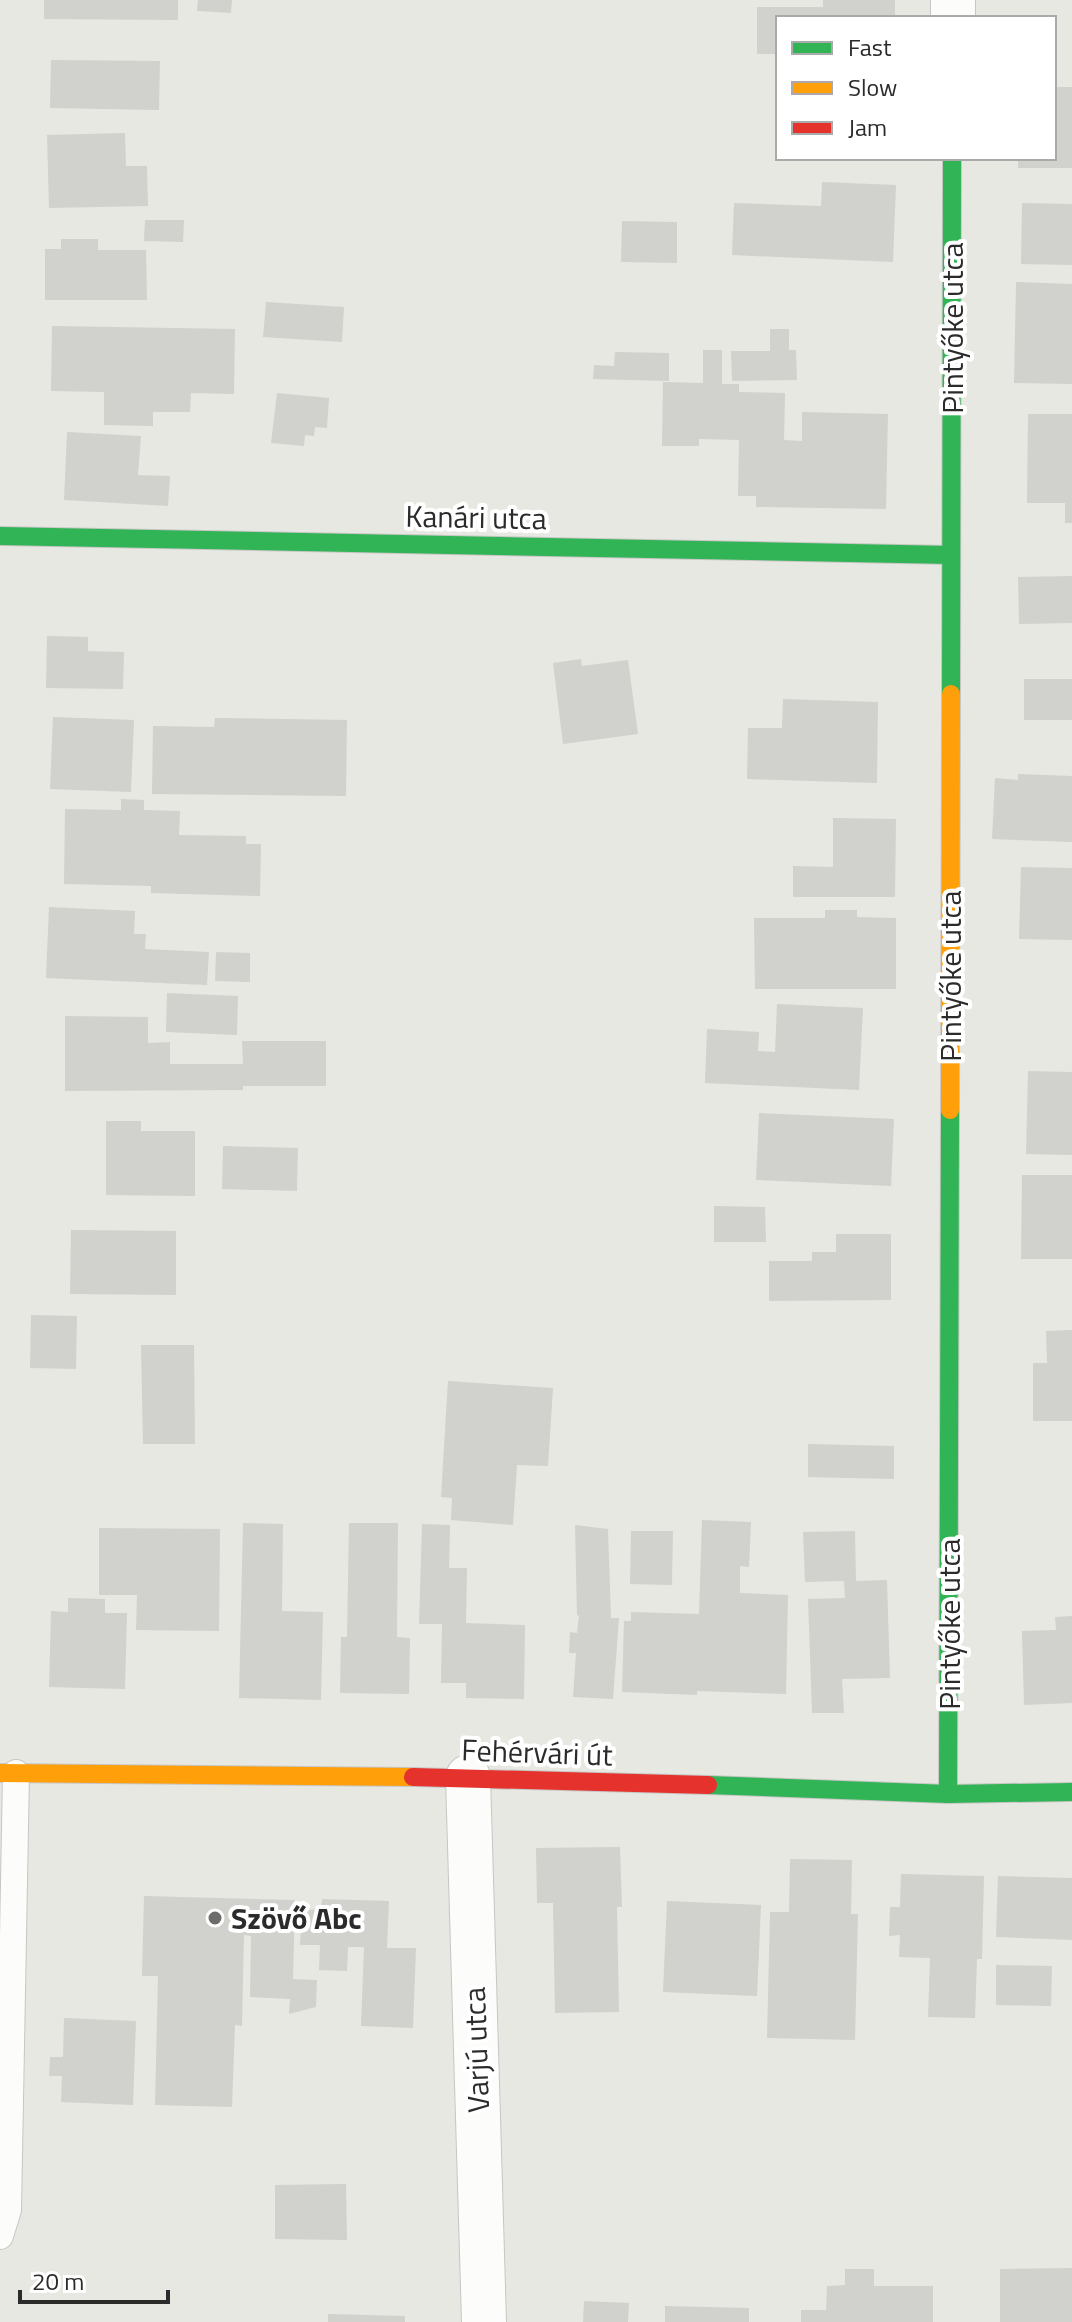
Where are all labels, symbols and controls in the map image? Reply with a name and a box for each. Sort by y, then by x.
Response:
legend [776,16,1056,160]
text: Fast [848,29,892,65]
text: Slow [848,69,897,105]
text: Jam [848,109,887,145]
street label: Pintyőke utca [929,242,975,414]
street label: Kanári utca [405,493,547,541]
street label: Pintyőke utca [927,890,973,1062]
street label: Pintyőke utca [926,1538,972,1710]
street label: Fehérvári út [461,1726,614,1778]
place label: Szövő Abc [231,1895,362,1941]
marker: Szövő Abc [206,1909,224,1927]
street label: Varjú utca [451,1986,501,2114]
scale bar [20,2254,168,2304]
text: 20 m [32,2263,84,2299]

